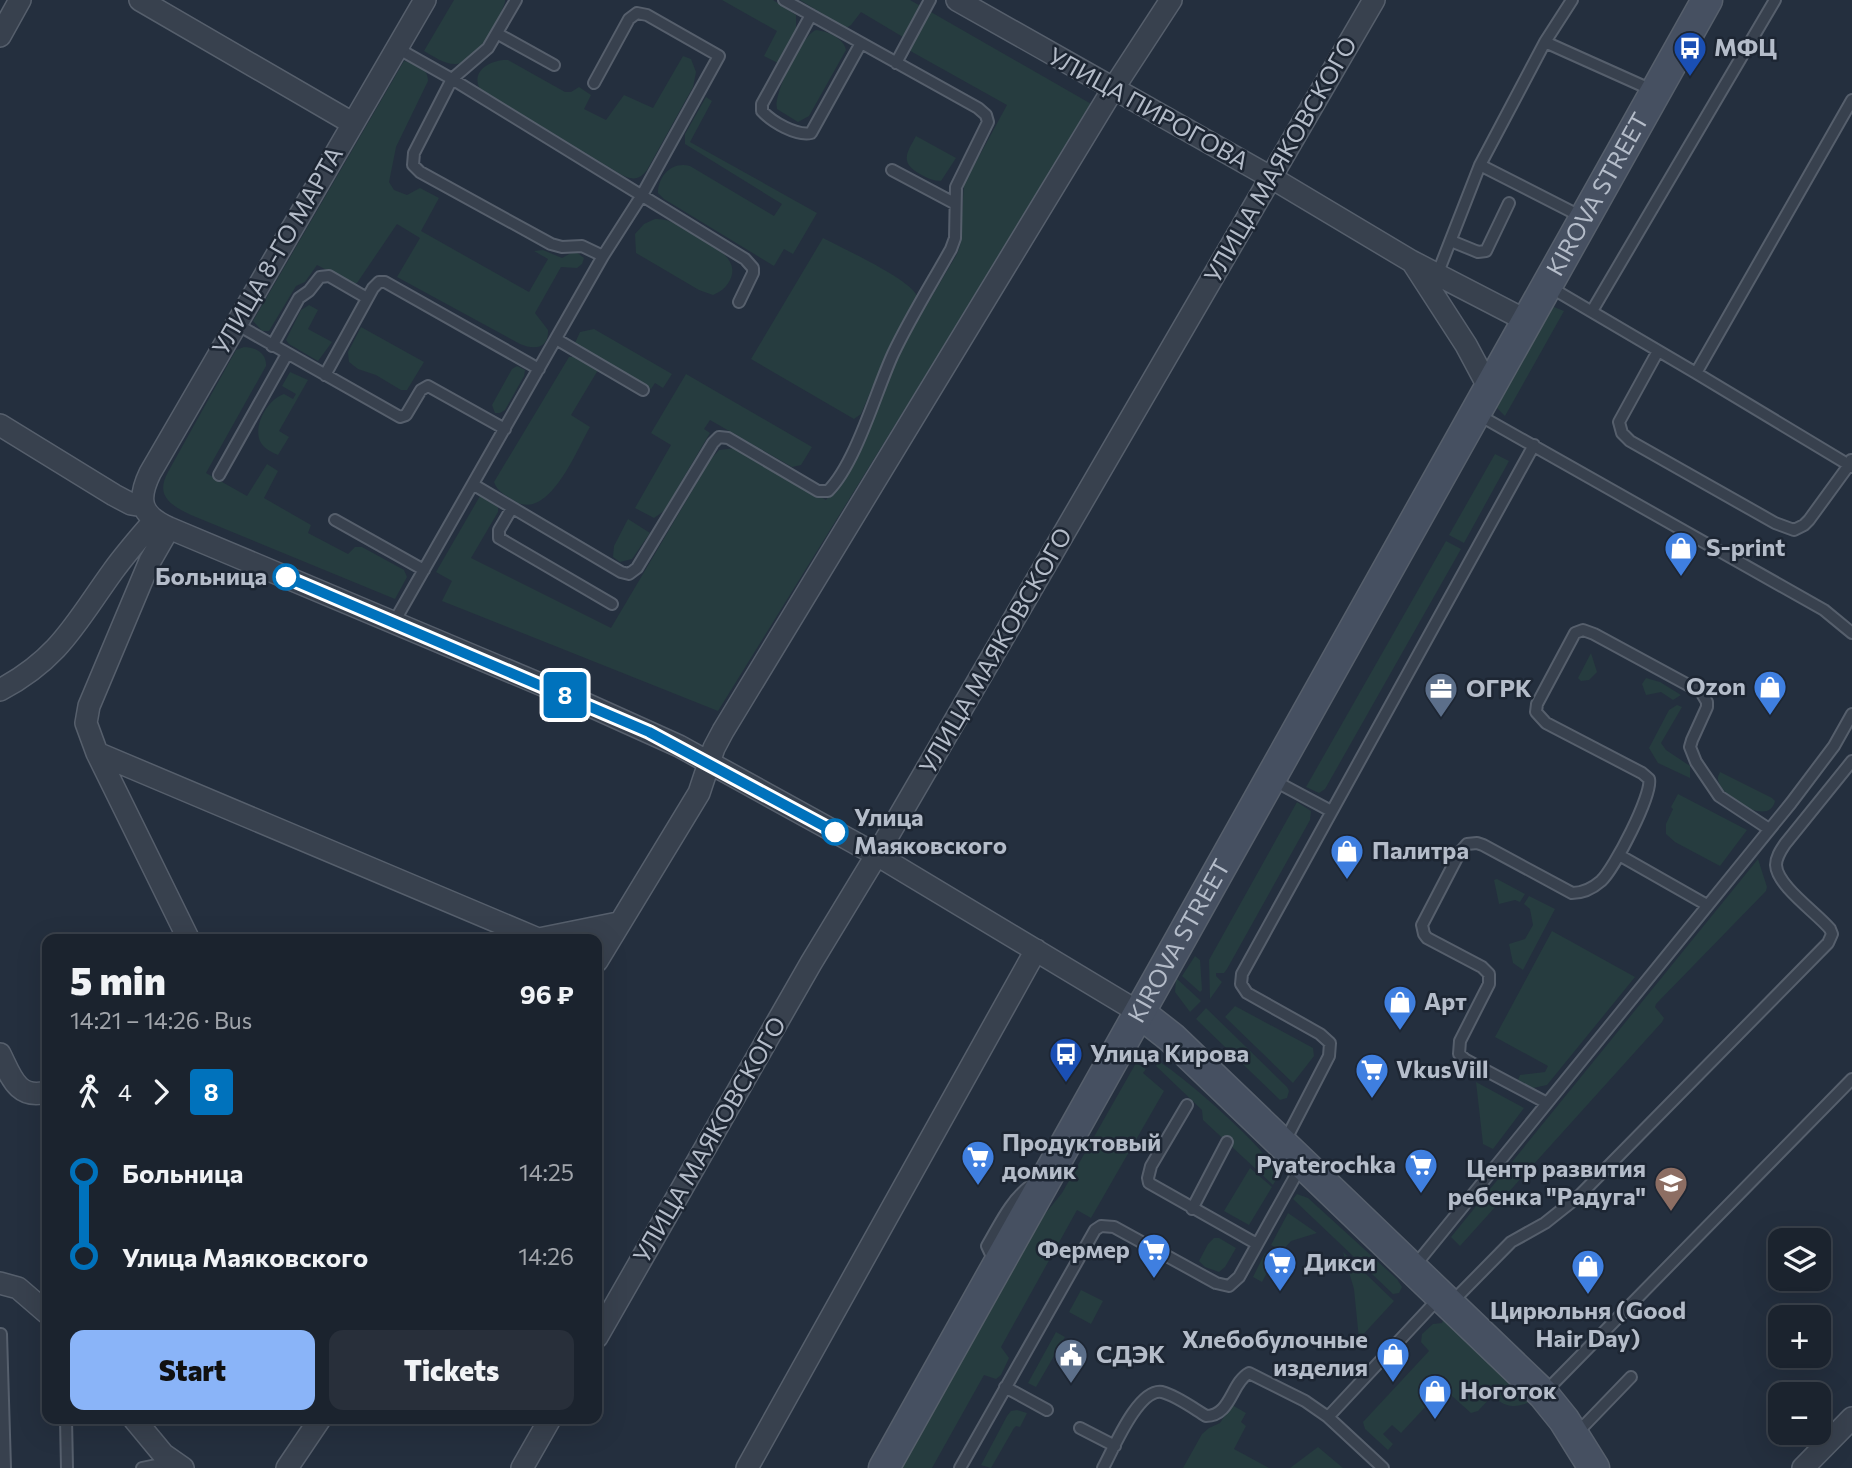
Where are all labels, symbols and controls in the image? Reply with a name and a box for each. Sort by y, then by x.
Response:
bus stop icon: МФЦ [1671,29,1709,78]
street label: УЛИЦА МАЯКОВСКОГО [1197,31,1362,287]
place label: МФЦ [1714,32,1777,61]
street label: УЛИЦА ПИРОГОВА [1043,41,1254,175]
street label: KIROVA STREET [1539,107,1654,281]
street label: УЛИЦА 8-ГО МАРТА [205,141,348,360]
street label: УЛИЦА МАЯКОВСКОГО [912,522,1077,778]
shop icon: S-print [1662,529,1700,578]
place label: S-print [1706,532,1785,561]
place label: Больница [155,561,267,590]
marker: Больница [273,564,299,590]
shop icon: Ozon [1751,668,1789,717]
office icon: ОГРК [1422,670,1460,719]
place label: Ozon [1686,671,1746,700]
line badge: 8 [542,672,588,718]
place label: ОГРК [1466,673,1532,702]
text: 8 [558,680,572,709]
place label: Улица Маяковского [854,802,1007,859]
marker: Улица Маяковского [822,819,848,845]
shop icon: Палитра [1328,832,1366,881]
place label: Палитра [1372,835,1469,864]
street label: KIROVA STREET [1121,854,1235,1027]
text: 5 min [70,956,166,1003]
text: 96 ₽ [520,978,574,1009]
shop icon: Арт [1381,983,1419,1032]
place label: Арт [1424,986,1467,1015]
text: 14:21 – 14:26 · Bus [70,1006,252,1034]
street label: УЛИЦА МАЯКОВСКОГО [626,1011,791,1267]
bus stop icon: Улица Кирова [1047,1035,1085,1084]
place label: Улица Кирова [1090,1038,1249,1067]
supermarket icon: VkusVill [1353,1051,1391,1100]
place label: VkusVill [1396,1054,1489,1083]
icon: walk [70,1073,108,1111]
icon: forward [142,1073,180,1111]
text: 8 [204,1077,219,1106]
text: 4 [118,1078,132,1106]
place label: Продуктовый домик [1002,1127,1161,1184]
supermarket icon: Продуктовый домик [959,1138,997,1187]
supermarket icon: Pyaterochka [1402,1146,1440,1195]
place label: Pyaterochka [1256,1149,1396,1178]
place label: Центр развития ребенка "Радуга" [1448,1153,1646,1210]
text: Больница [122,1157,243,1188]
text: 14:25 [519,1158,574,1186]
school or university icon: Центр развития ребенка "Радуга" [1652,1164,1690,1213]
map controls [1768,1228,1831,1445]
button: layers [1768,1228,1831,1291]
supermarket icon: Фермер [1135,1231,1173,1280]
place label: Фермер [1037,1234,1130,1263]
text: Улица Маяковского [122,1241,368,1272]
text: 14:26 [518,1242,574,1270]
supermarket icon: Дикси [1261,1244,1299,1293]
place label: Дикси [1304,1247,1376,1276]
shop icon: Цирюльня (Good Hair Day) [1569,1247,1607,1296]
place label: Цирюльня (Good Hair Day) [1490,1295,1686,1352]
button: + [1768,1305,1831,1368]
place label: Хлебобулочные изделия [1182,1324,1368,1381]
button: Start [70,1330,315,1410]
button: Tickets [329,1330,574,1410]
shop icon: Хлебобулочные изделия [1374,1335,1412,1384]
public building icon: СДЭК [1052,1336,1090,1385]
place label: СДЭК [1096,1339,1165,1368]
shop icon: Ноготок [1416,1372,1454,1421]
place label: Ноготок [1460,1375,1557,1404]
button: − [1768,1382,1831,1445]

